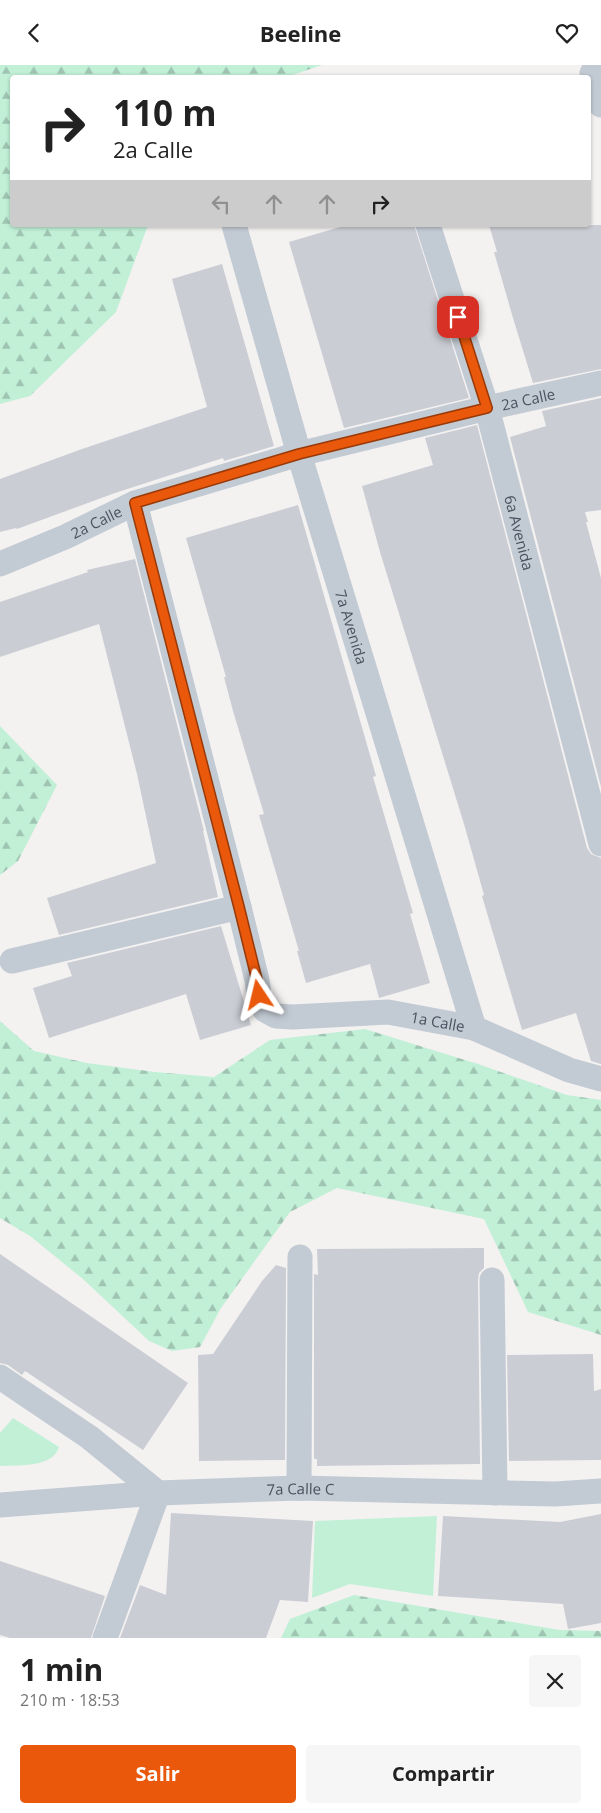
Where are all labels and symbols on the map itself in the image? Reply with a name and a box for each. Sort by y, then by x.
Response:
pin [437,296,479,338]
street label: 2a Calle [499,383,557,415]
street label: 6a Avenida [500,493,539,572]
street label: 2a Calle [67,501,125,543]
street label: 7a Avenida [331,587,373,667]
position arrow [232,968,284,1020]
street label: 1a Calle [409,1006,467,1036]
street label: 7a Calle C [266,1478,335,1499]

